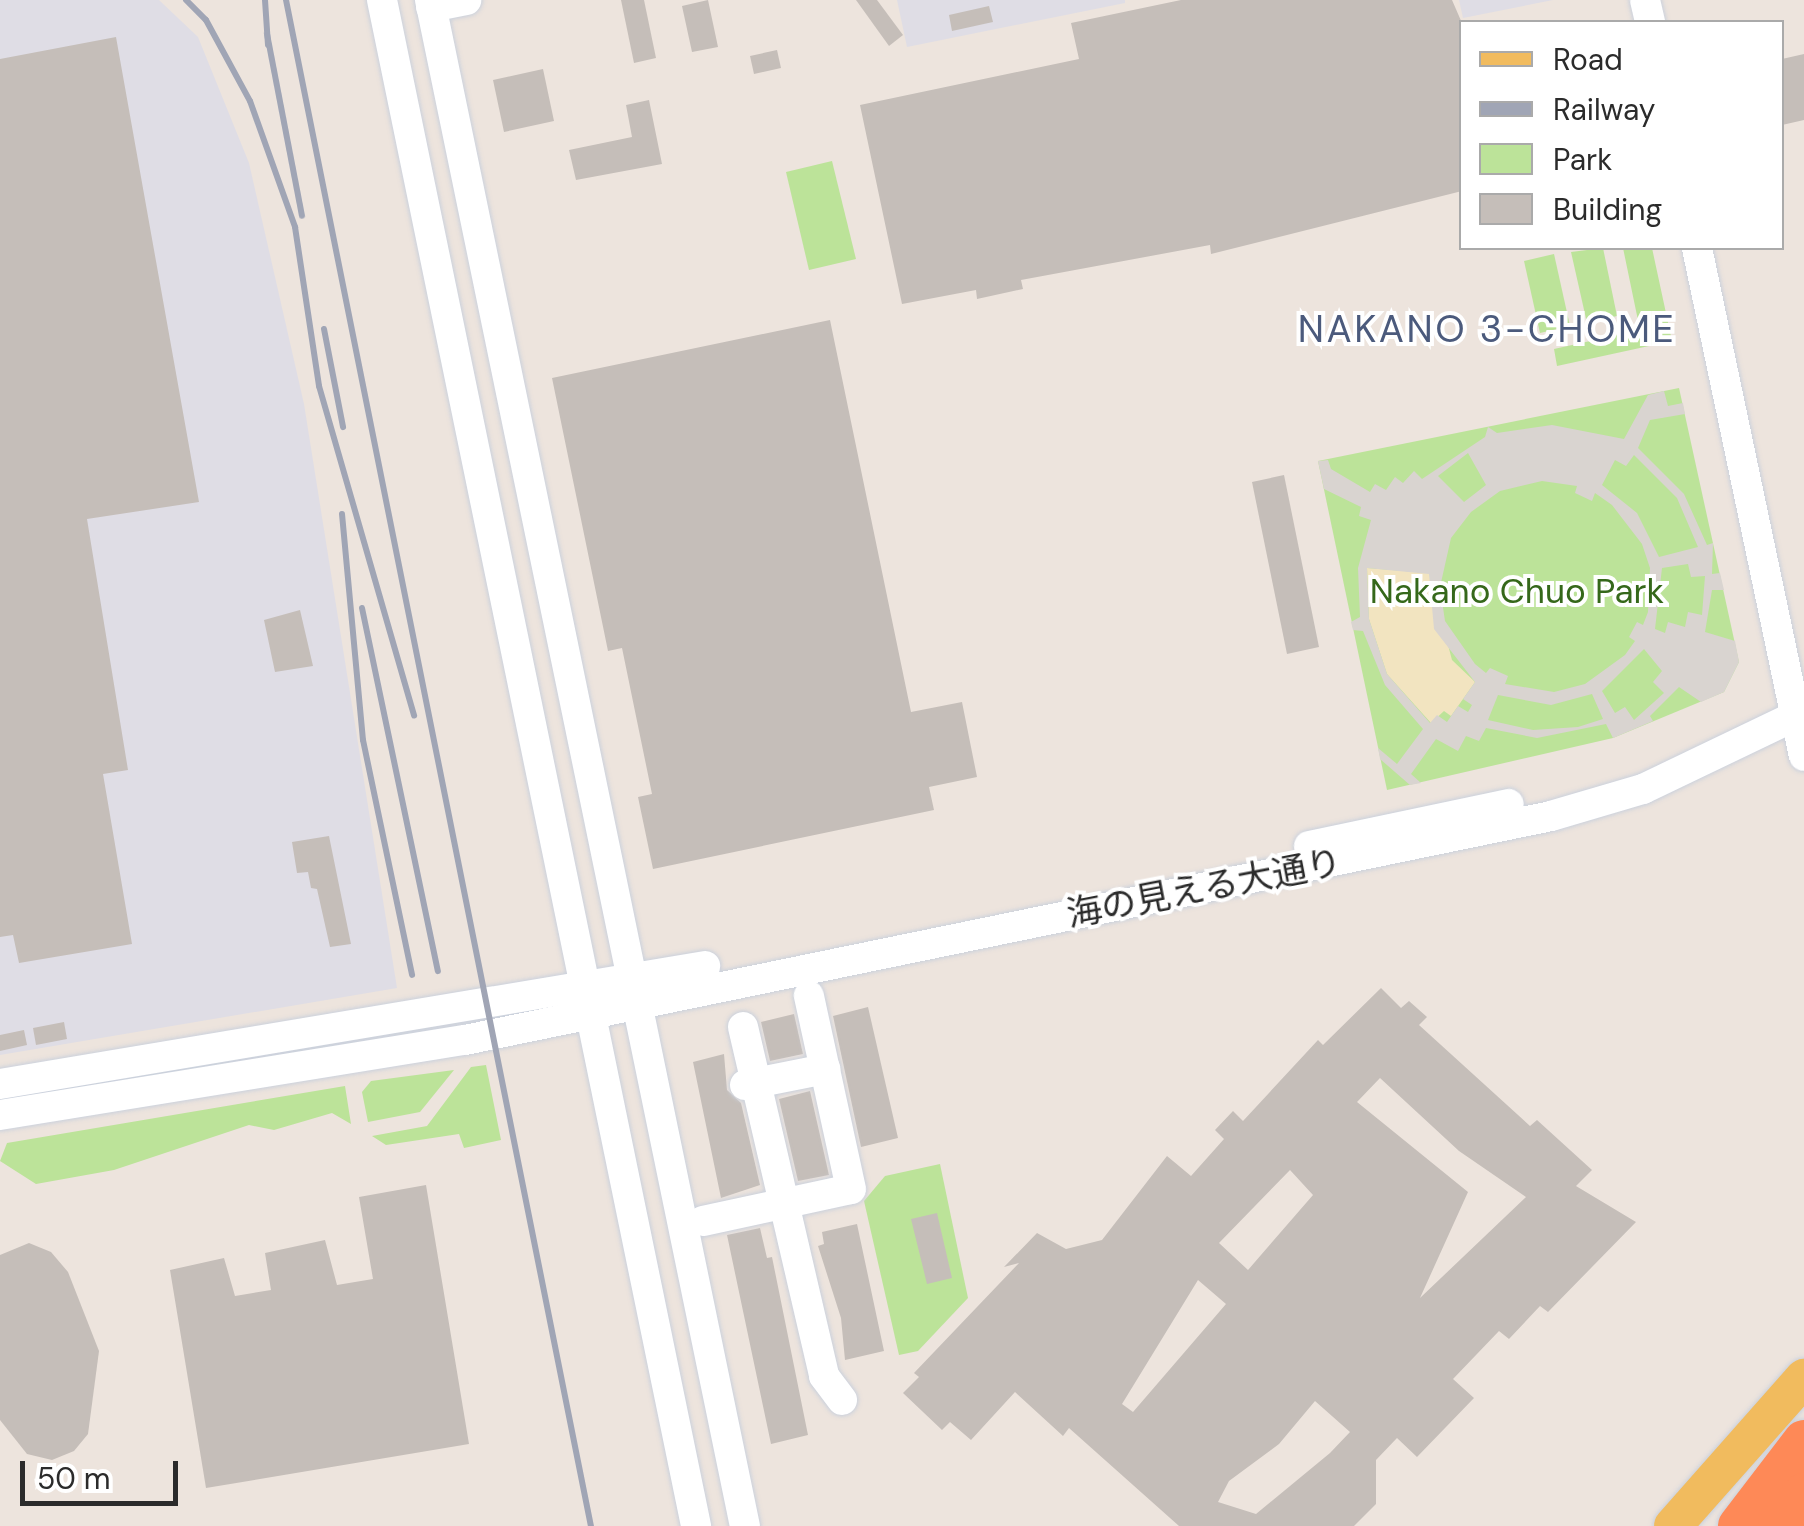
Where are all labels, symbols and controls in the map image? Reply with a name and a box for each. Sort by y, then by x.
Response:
legend [1459,20,1784,250]
text: Road [1553,40,1623,79]
text: Railway [1553,90,1656,129]
text: Park [1553,140,1612,179]
text: Building [1553,190,1662,229]
district label: NAKANO 3-CHOME [1298,307,1676,353]
park label: Nakano Chuo Park [1370,570,1664,612]
street label: 海の見える大通り [1063,841,1345,935]
scale bar [25,1441,182,1503]
text: 50 m [37,1459,111,1498]

